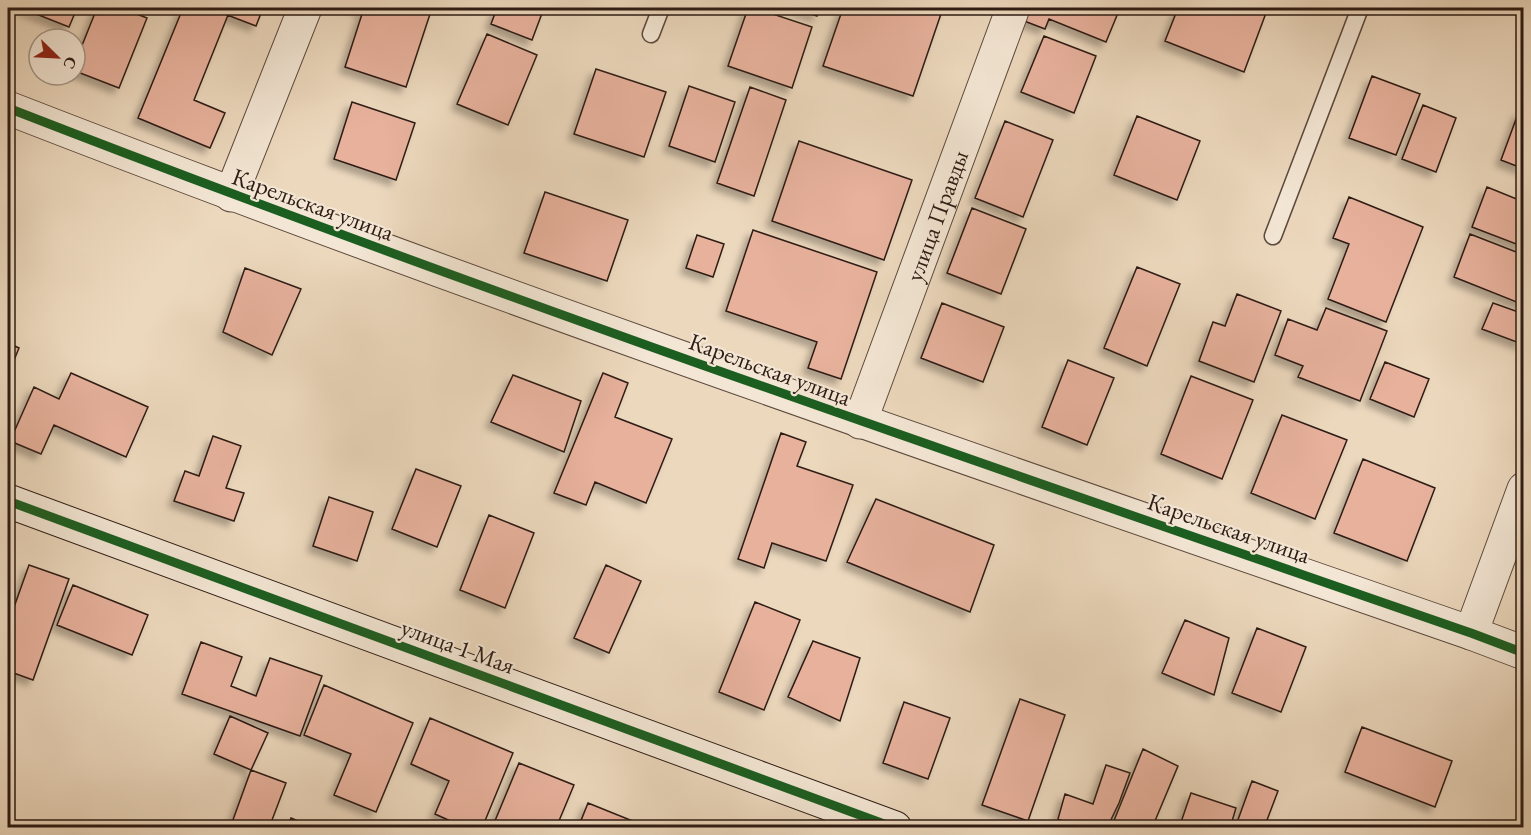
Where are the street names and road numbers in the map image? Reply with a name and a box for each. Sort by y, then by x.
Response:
street label: улица Правды [898,145,975,286]
street label: Карельская улица [228,160,399,248]
street label: Карельская улица [685,325,856,413]
street label: Карельская улица [1144,486,1315,570]
street label: улица 1 Мая [397,611,519,681]

